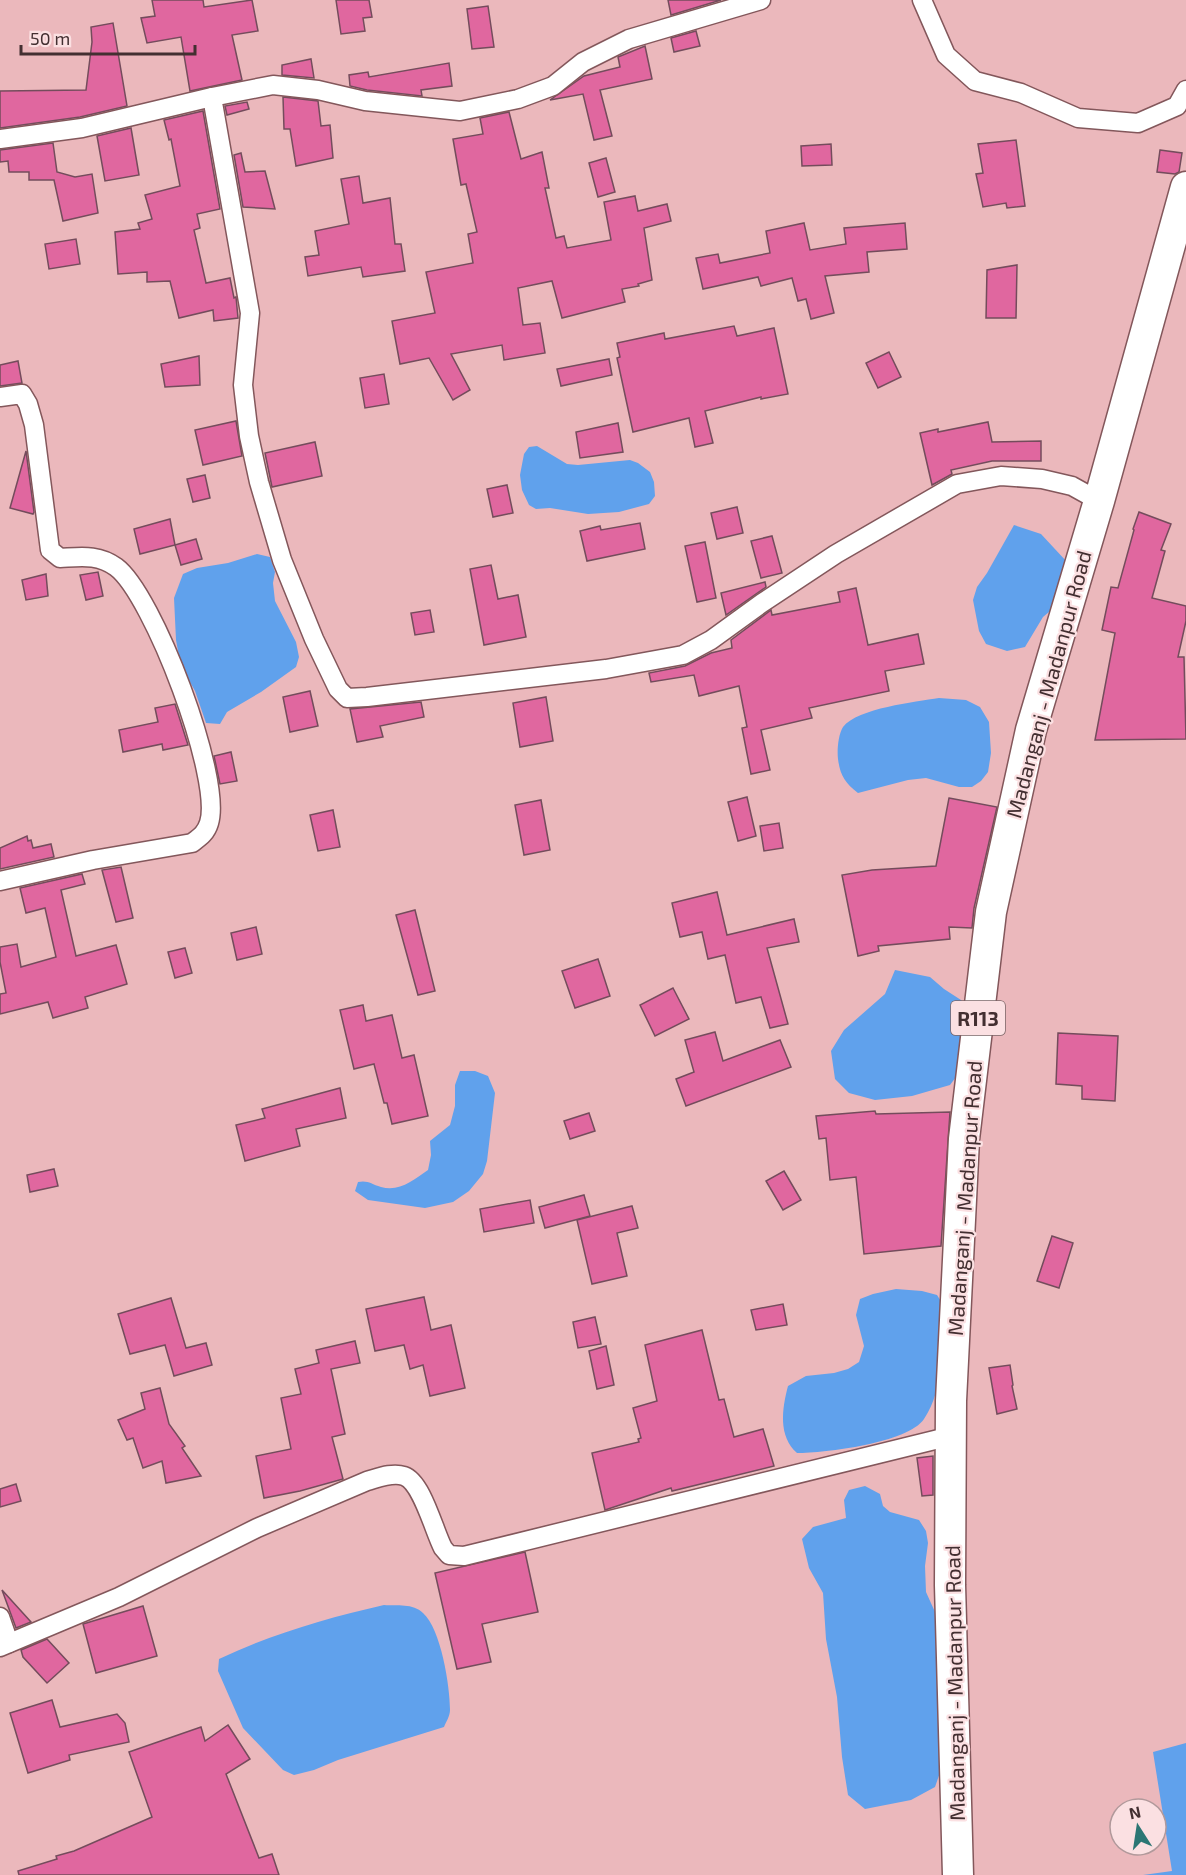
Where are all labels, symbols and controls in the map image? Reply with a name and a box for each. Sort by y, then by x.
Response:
scale bar [21,18,195,56]
text: 50 m [30,27,70,49]
street label: Madanganj - Madanpur Road [1000,547,1097,821]
road number: R113 [951,1001,1005,1035]
street label: Madanganj - Madanpur Road [942,1059,987,1337]
street label: Madanganj - Madanpur Road [939,1545,970,1821]
north arrow [1108,1797,1168,1857]
text: N [1127,1801,1142,1822]

